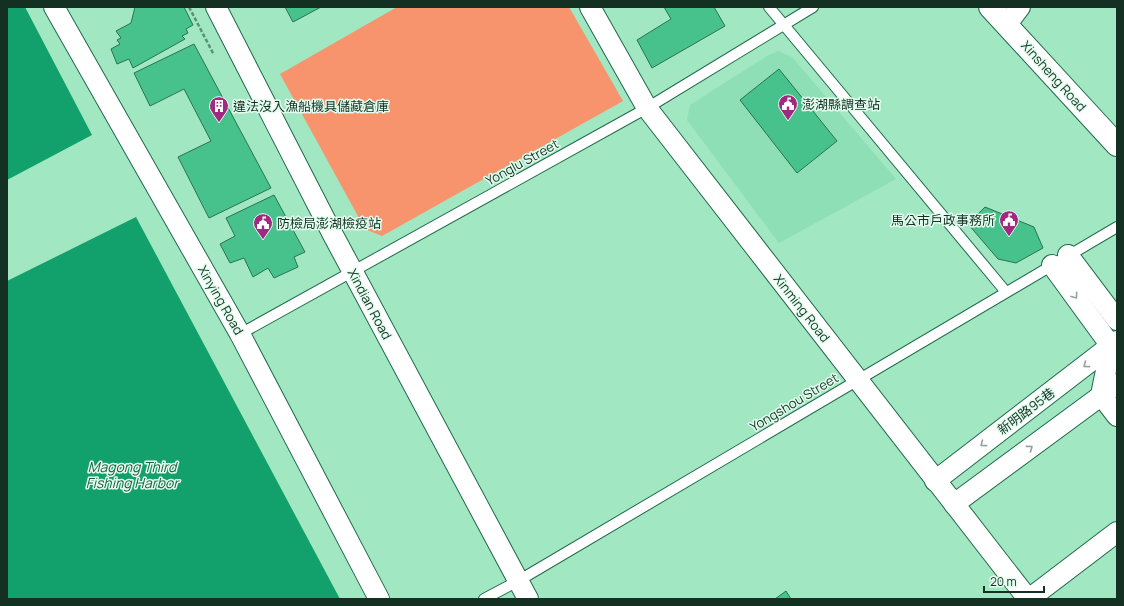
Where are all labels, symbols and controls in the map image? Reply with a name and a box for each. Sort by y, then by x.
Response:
street label: Xinsheng Road [1017,37,1091,115]
public building icon: 澎湖縣調查站 [777,93,799,121]
building icon: 違法沒入漁船機具儲藏倉庫 [208,95,230,123]
place label: 澎湖縣調查站 [802,95,880,113]
place label: 違法沒入漁船機具儲藏倉庫 [233,97,389,115]
street label: Yonglu Street [482,135,562,189]
public building icon: 馬公市戶政事務所 [998,209,1020,237]
place label: 馬公市戶政事務所 [891,211,995,229]
public building icon: 防檢局澎湖檢疫站 [252,212,274,240]
place label: 防檢局澎湖檢疫站 [277,214,381,232]
street label: Xinying Road [194,262,248,338]
street label: Xindian Road [344,265,396,343]
street label: Xinming Road [770,270,834,346]
one-way arrow [1070,292,1077,299]
one-way arrow [1084,360,1091,367]
street label: Yongshou Street [746,369,842,435]
street label: 新明路95巷 [994,383,1058,439]
one-way arrow [980,439,987,446]
one-way arrow [1026,445,1033,452]
water label: Magong Third Fishing Harbor [86,457,180,492]
scale bar [984,568,1044,594]
text: 20 m [990,573,1017,590]

